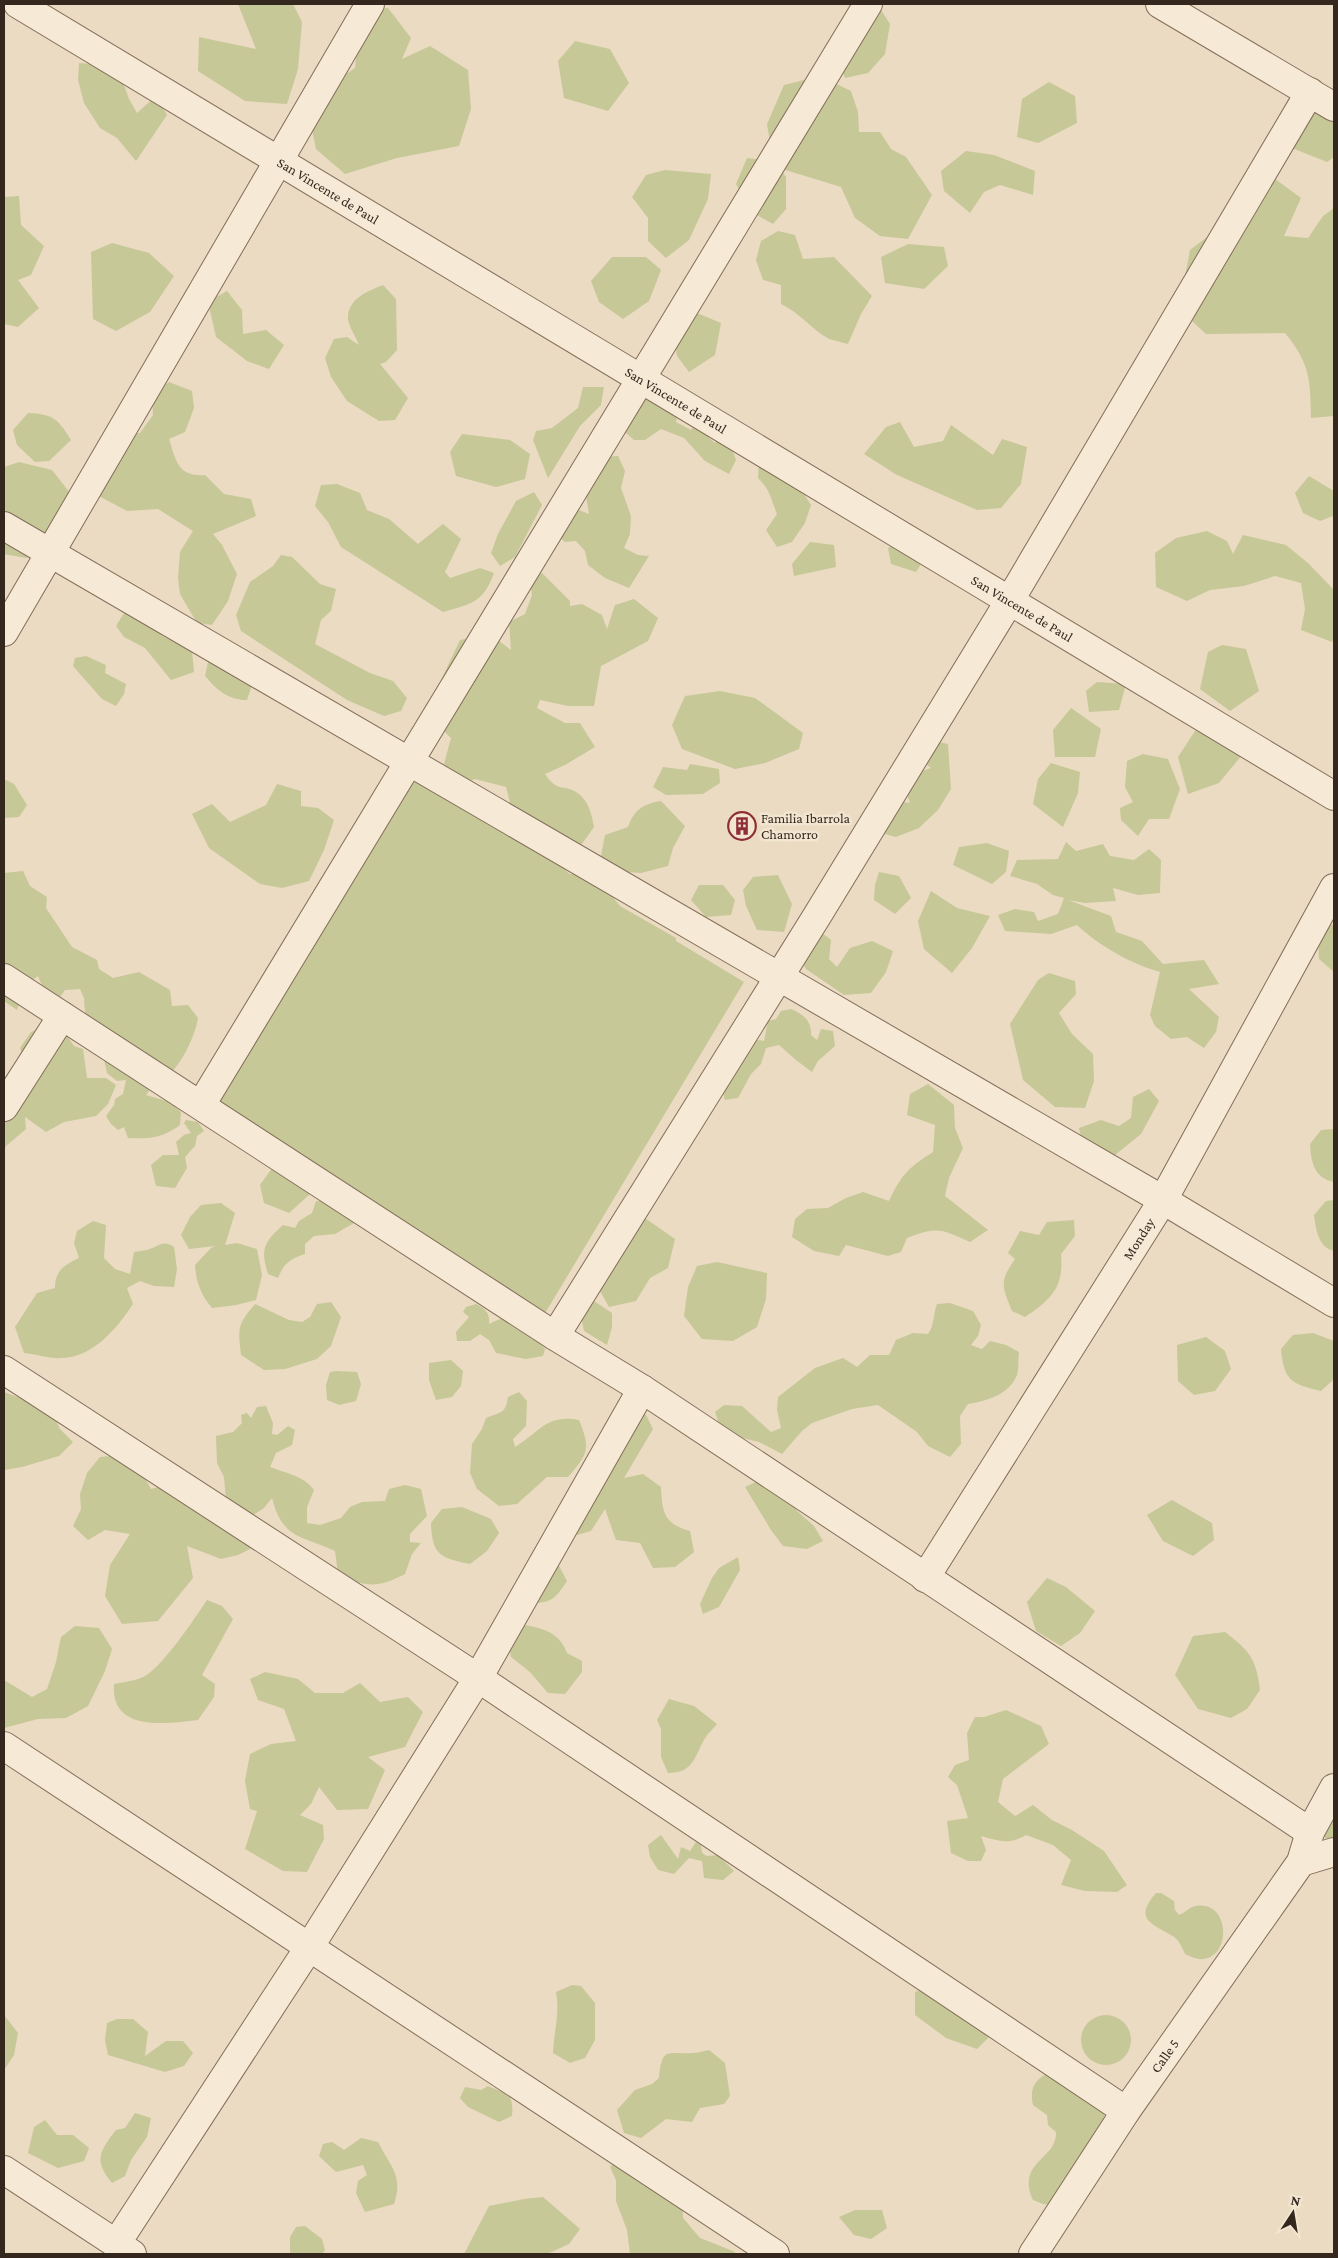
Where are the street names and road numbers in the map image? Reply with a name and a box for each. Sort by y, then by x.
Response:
street label: San Vincente de Paul [275,154,382,227]
street label: San Vincente de Paul [622,363,730,437]
street label: San Vincente de Paul [969,572,1076,645]
street label: Monday [1120,1214,1158,1263]
street label: Calle 5 [1147,2036,1182,2076]

